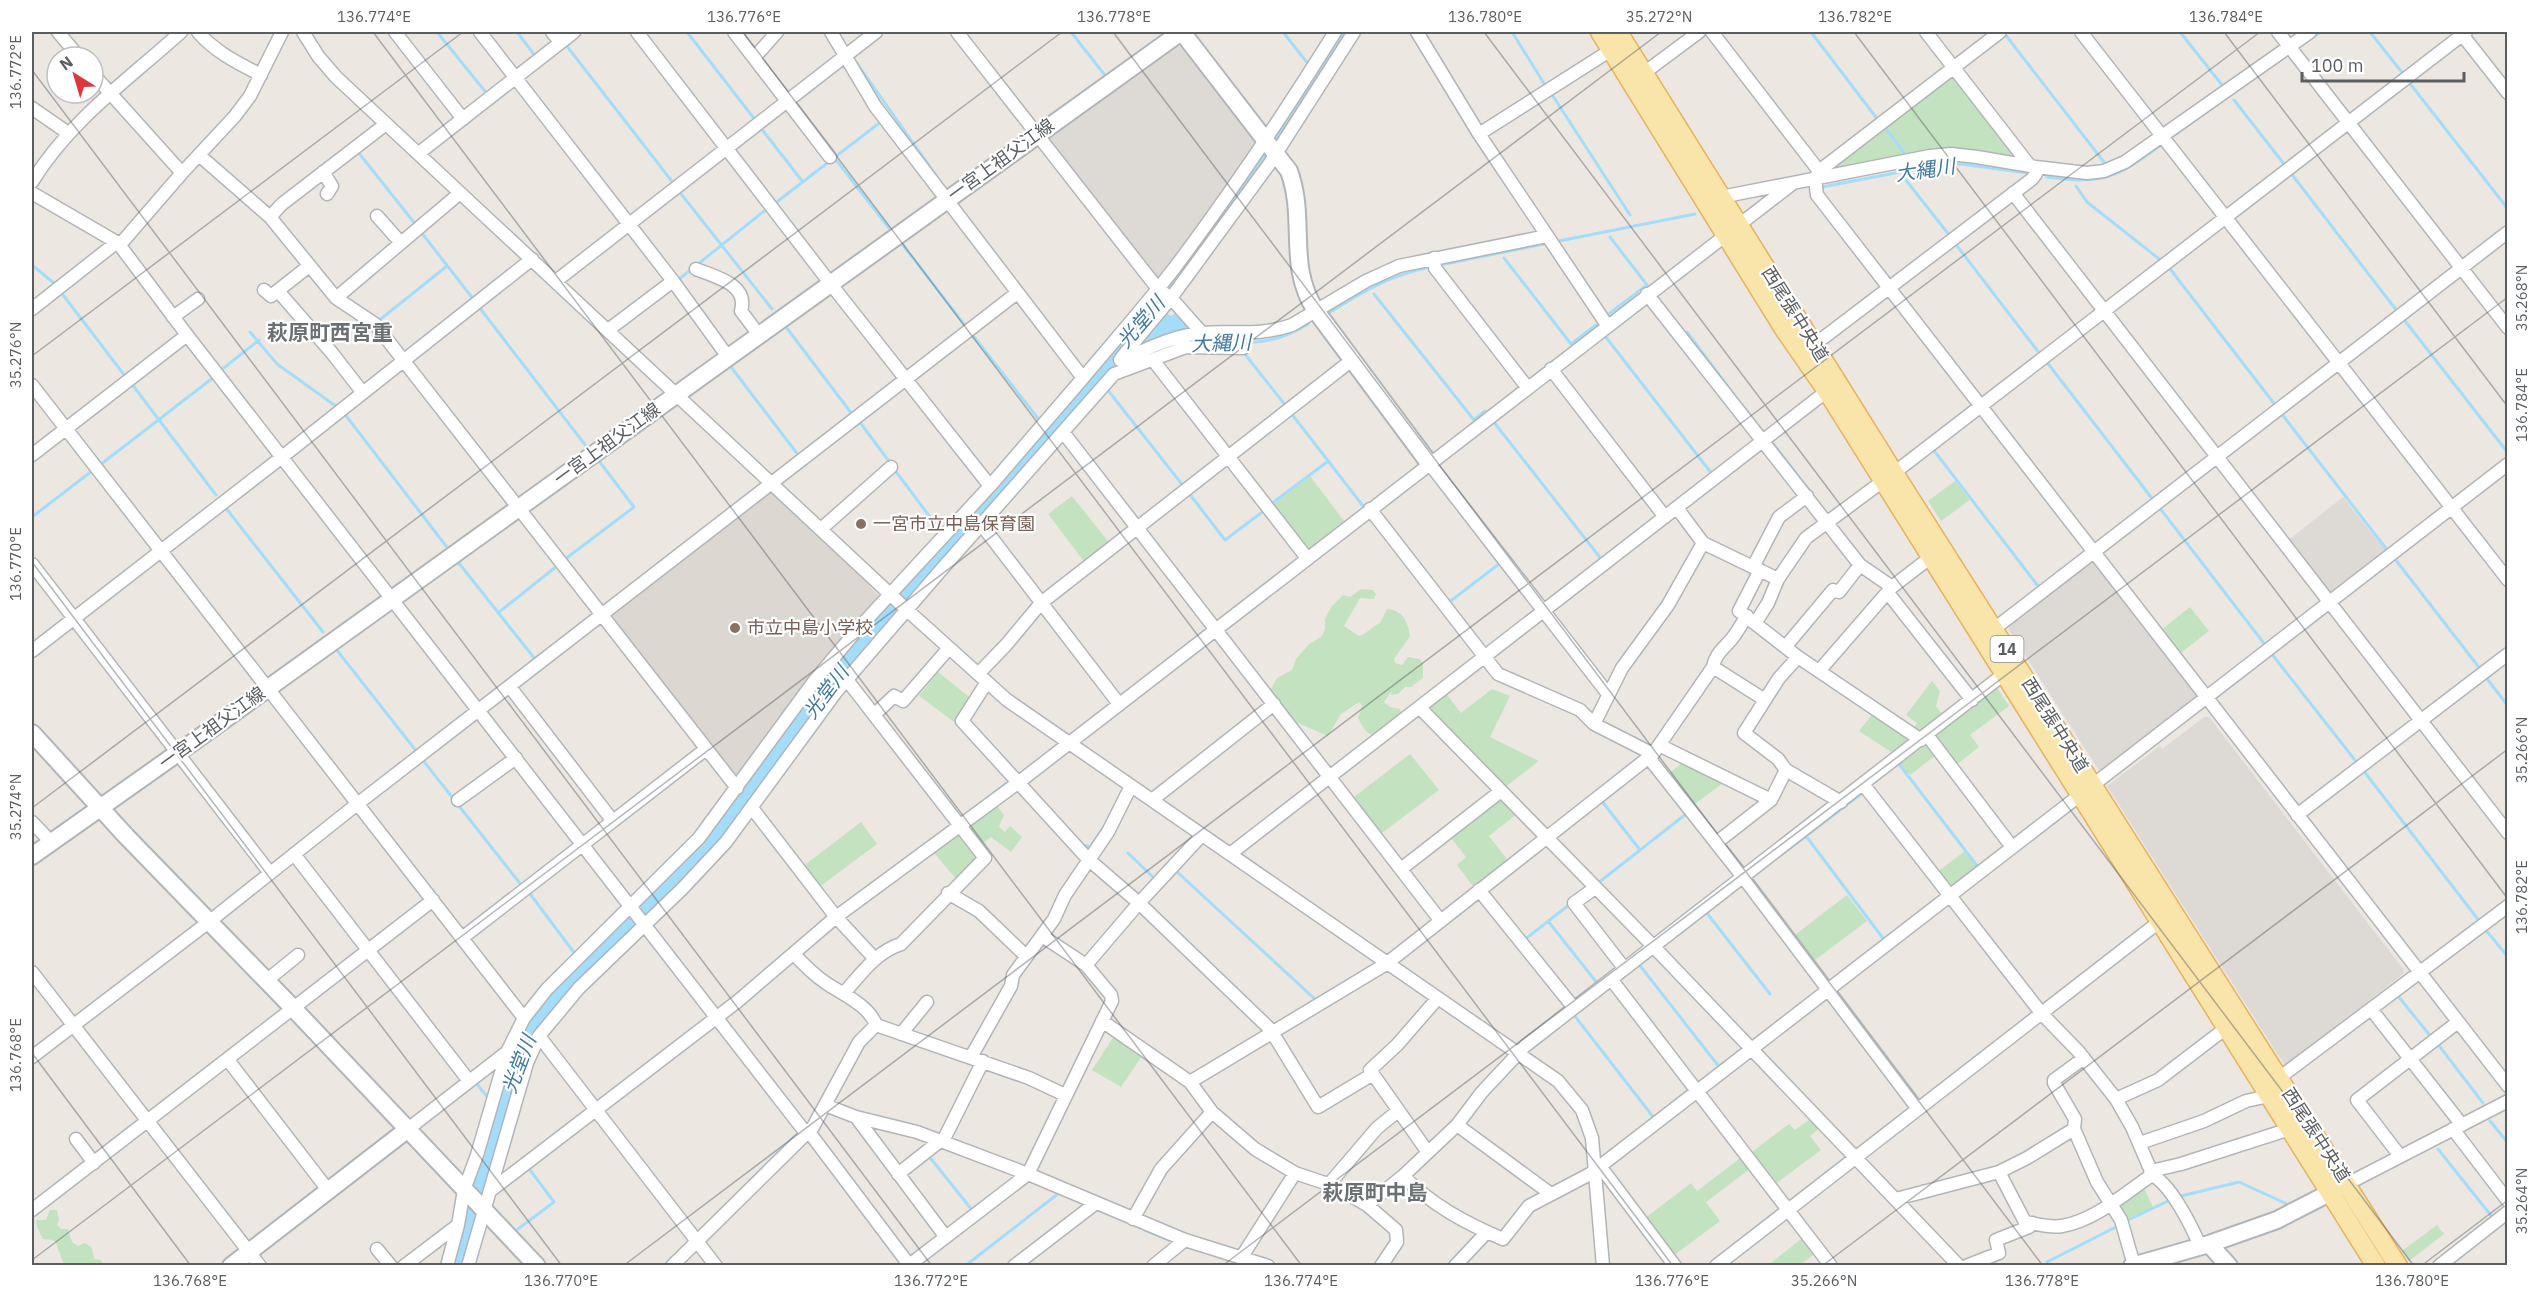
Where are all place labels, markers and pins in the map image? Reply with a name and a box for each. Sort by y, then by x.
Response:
place label: 一宮市立中島保育園 [873,512,1035,535]
marker: 一宮市立中島保育園 [854,517,868,531]
place label: 市立中島小学校 [747,616,873,639]
marker: 市立中島小学校 [728,621,742,635]

